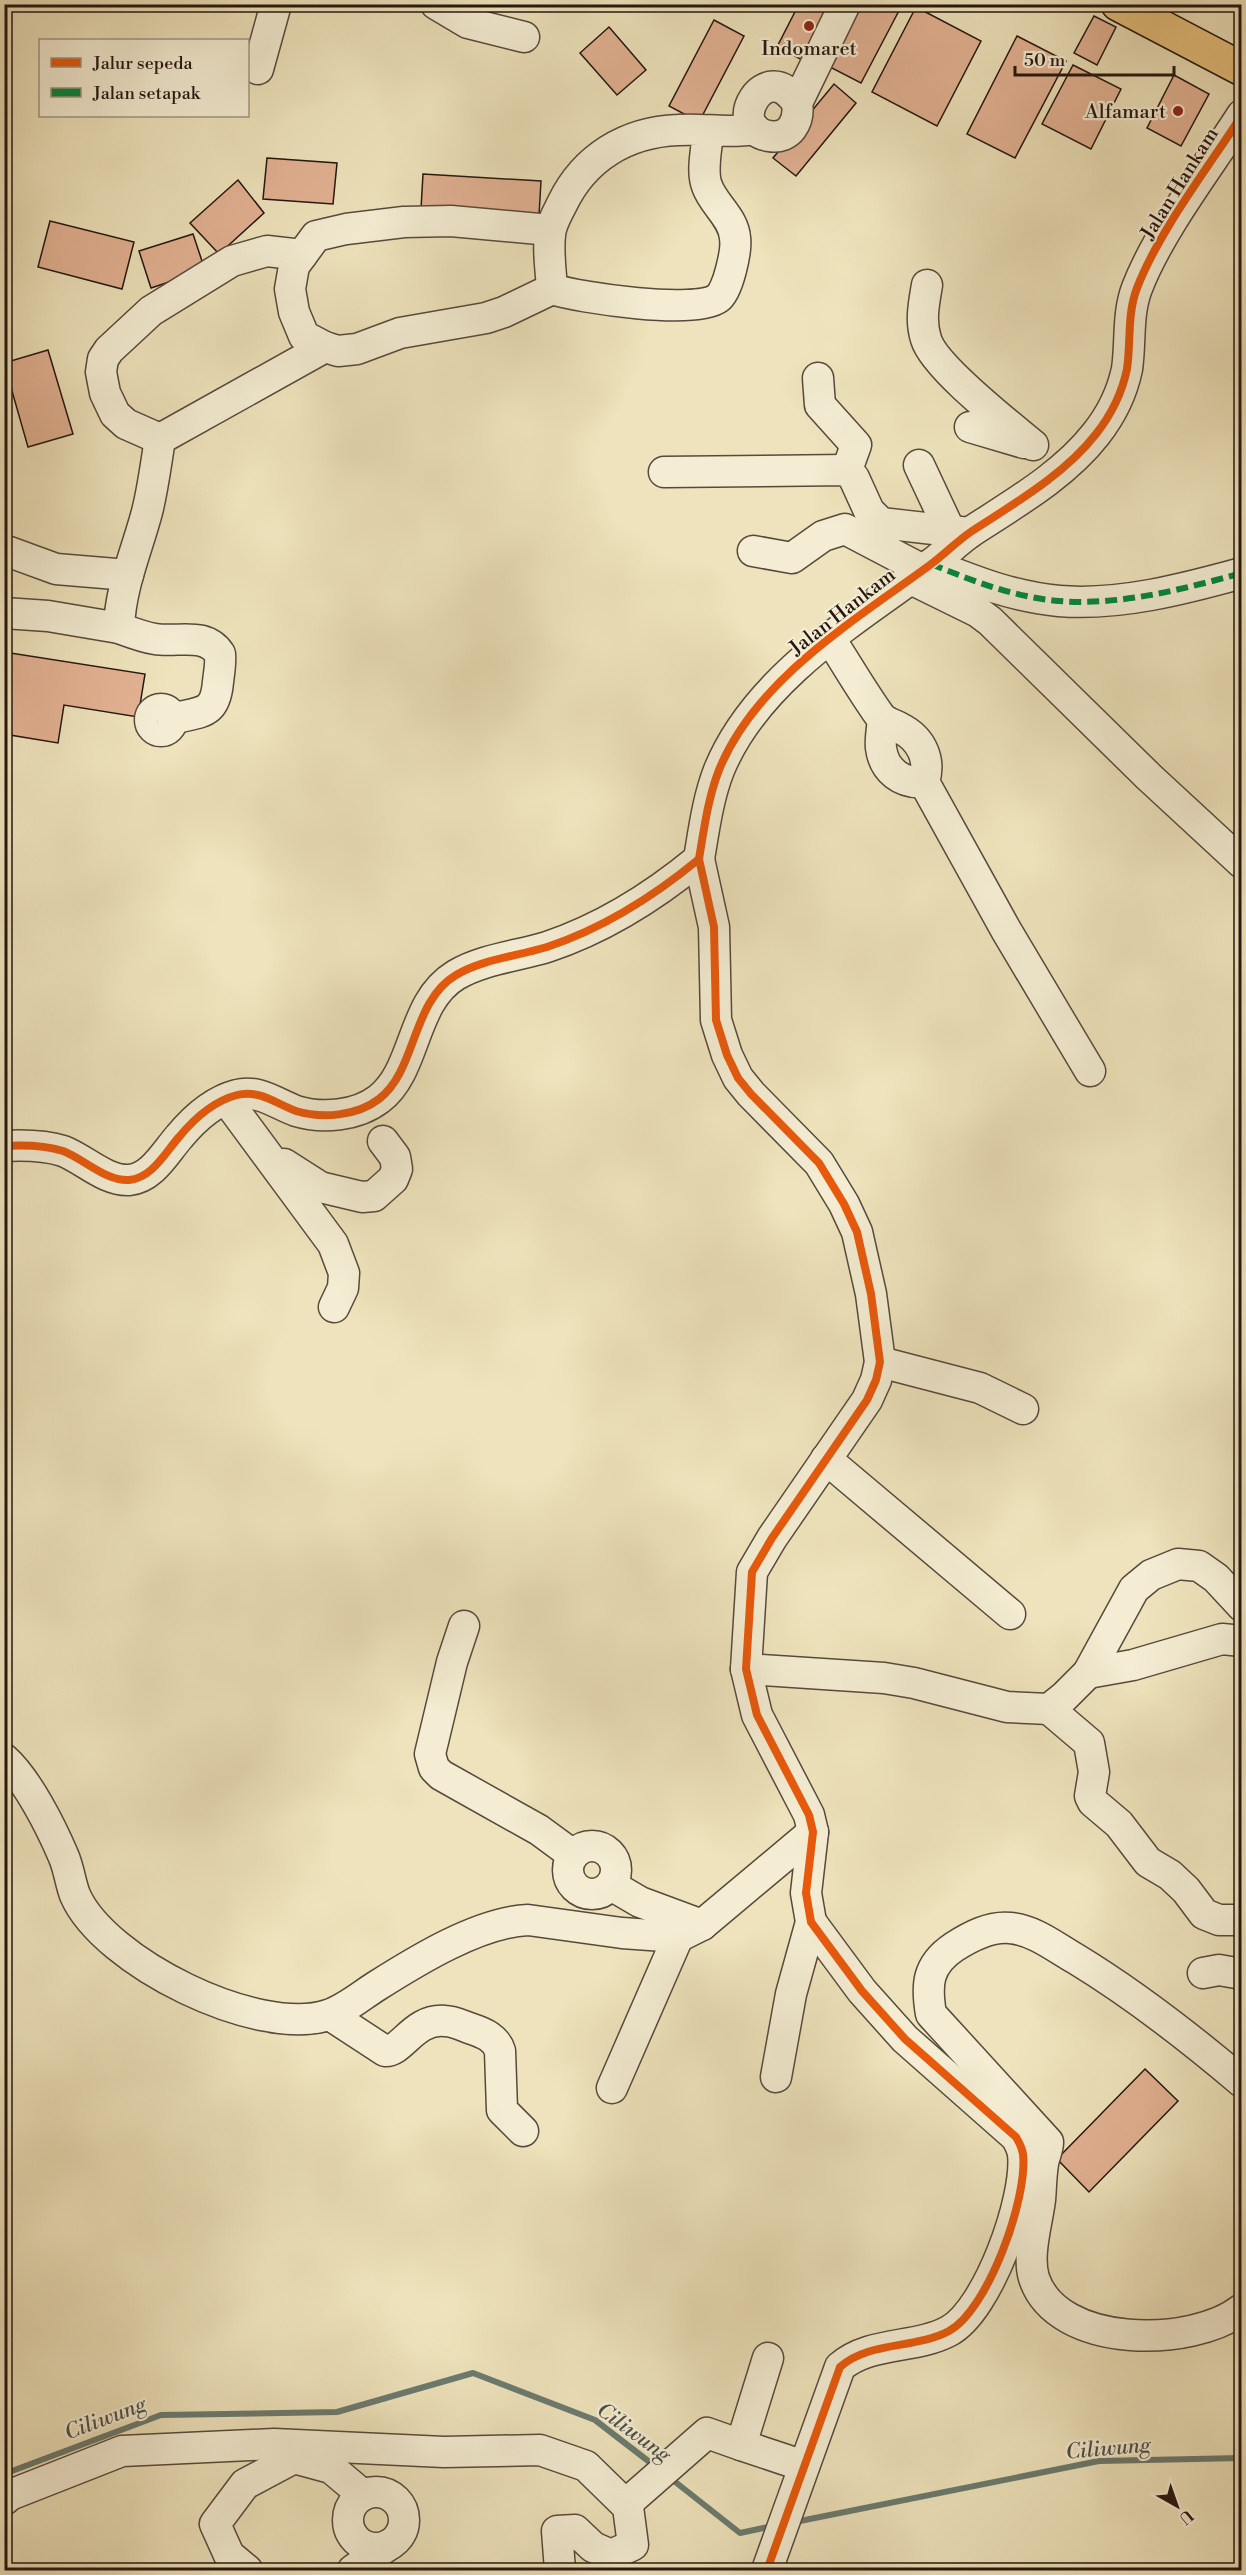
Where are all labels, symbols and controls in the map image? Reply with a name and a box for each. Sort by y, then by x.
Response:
marker: Indomaret [802,19,816,33]
place label: Indomaret [761,37,857,62]
legend [39,39,249,117]
scale bar [1015,39,1174,77]
text: 50 m [1024,49,1066,72]
text: Jalur sepeda [92,52,194,75]
text: Jalan setapak [92,82,202,105]
place label: Alfamart [1084,100,1166,125]
marker: Alfamart [1171,104,1185,118]
street label: Jalan Hankam [1135,123,1225,245]
street label: Jalan Hankam [784,563,901,662]
water label: Ciliwung [61,2391,151,2446]
water label: Ciliwung [591,2397,676,2469]
water label: Ciliwung [1065,2432,1153,2466]
north arrow [1147,2476,1207,2536]
text: U [1174,2505,1197,2529]

